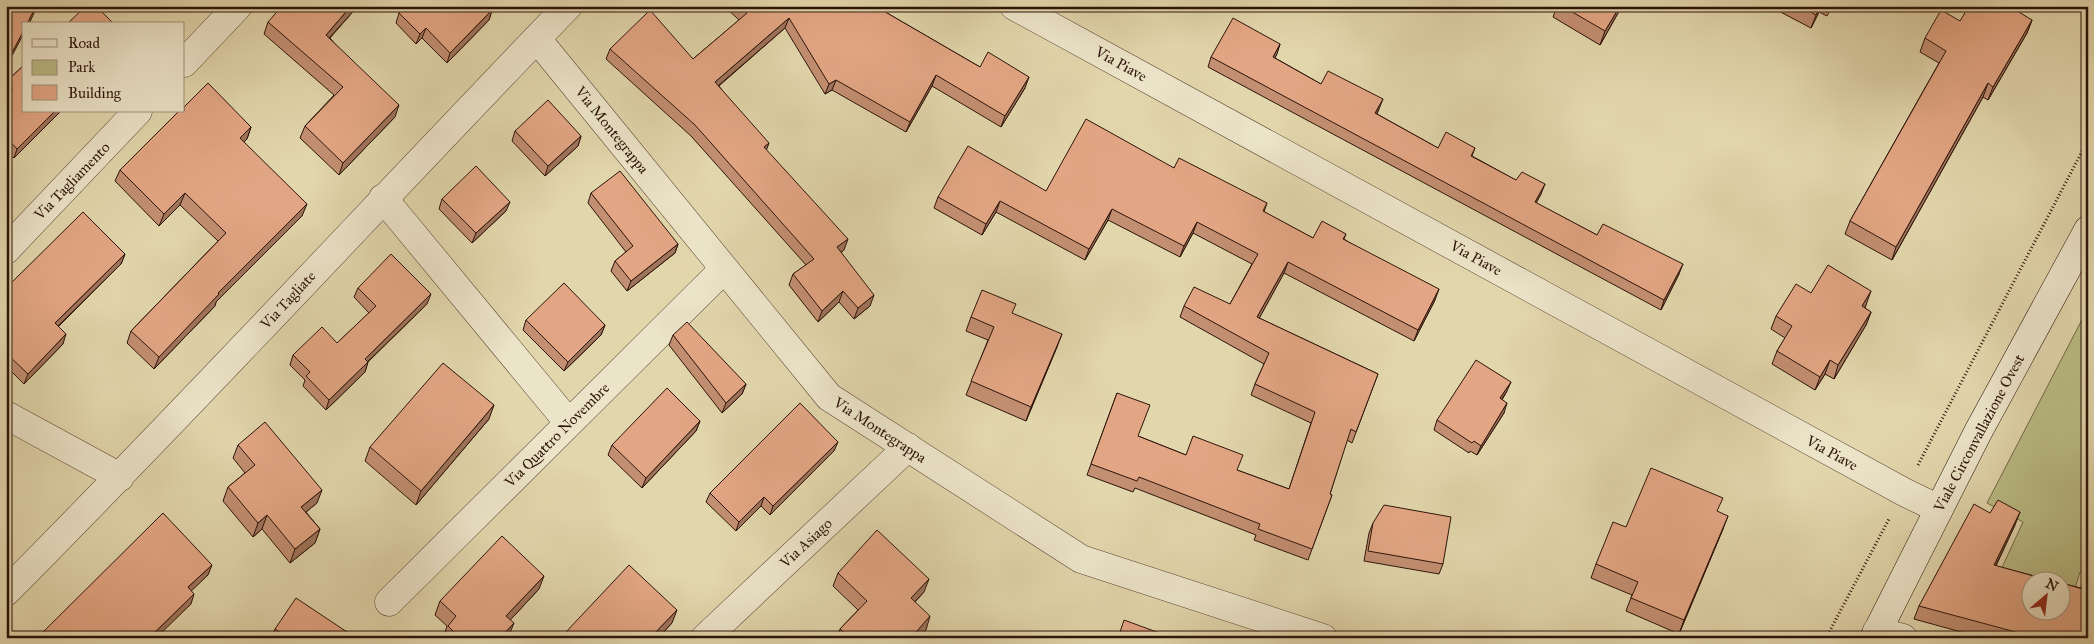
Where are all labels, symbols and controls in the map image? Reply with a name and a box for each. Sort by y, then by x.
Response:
legend [22,22,185,112]
text: Road [68,34,100,52]
street label: Via Piave [1091,42,1150,86]
text: Park [68,58,95,76]
street label: Via Montegrappa [571,82,653,178]
text: Building [68,84,122,102]
street label: Via Tagliamento [30,138,114,224]
street label: Via Piave [1446,236,1505,280]
street label: Via Tagliate [256,267,319,334]
street label: Viale Circonvallazione Ovest [1929,351,2029,516]
street label: Via Quattro Novembre [500,379,613,492]
street label: Via Montegrappa [829,393,930,467]
street label: Via Piave [1802,431,1861,475]
street label: Via Asiago [775,514,836,572]
north arrow [2022,572,2072,622]
text: N [2043,575,2061,595]

